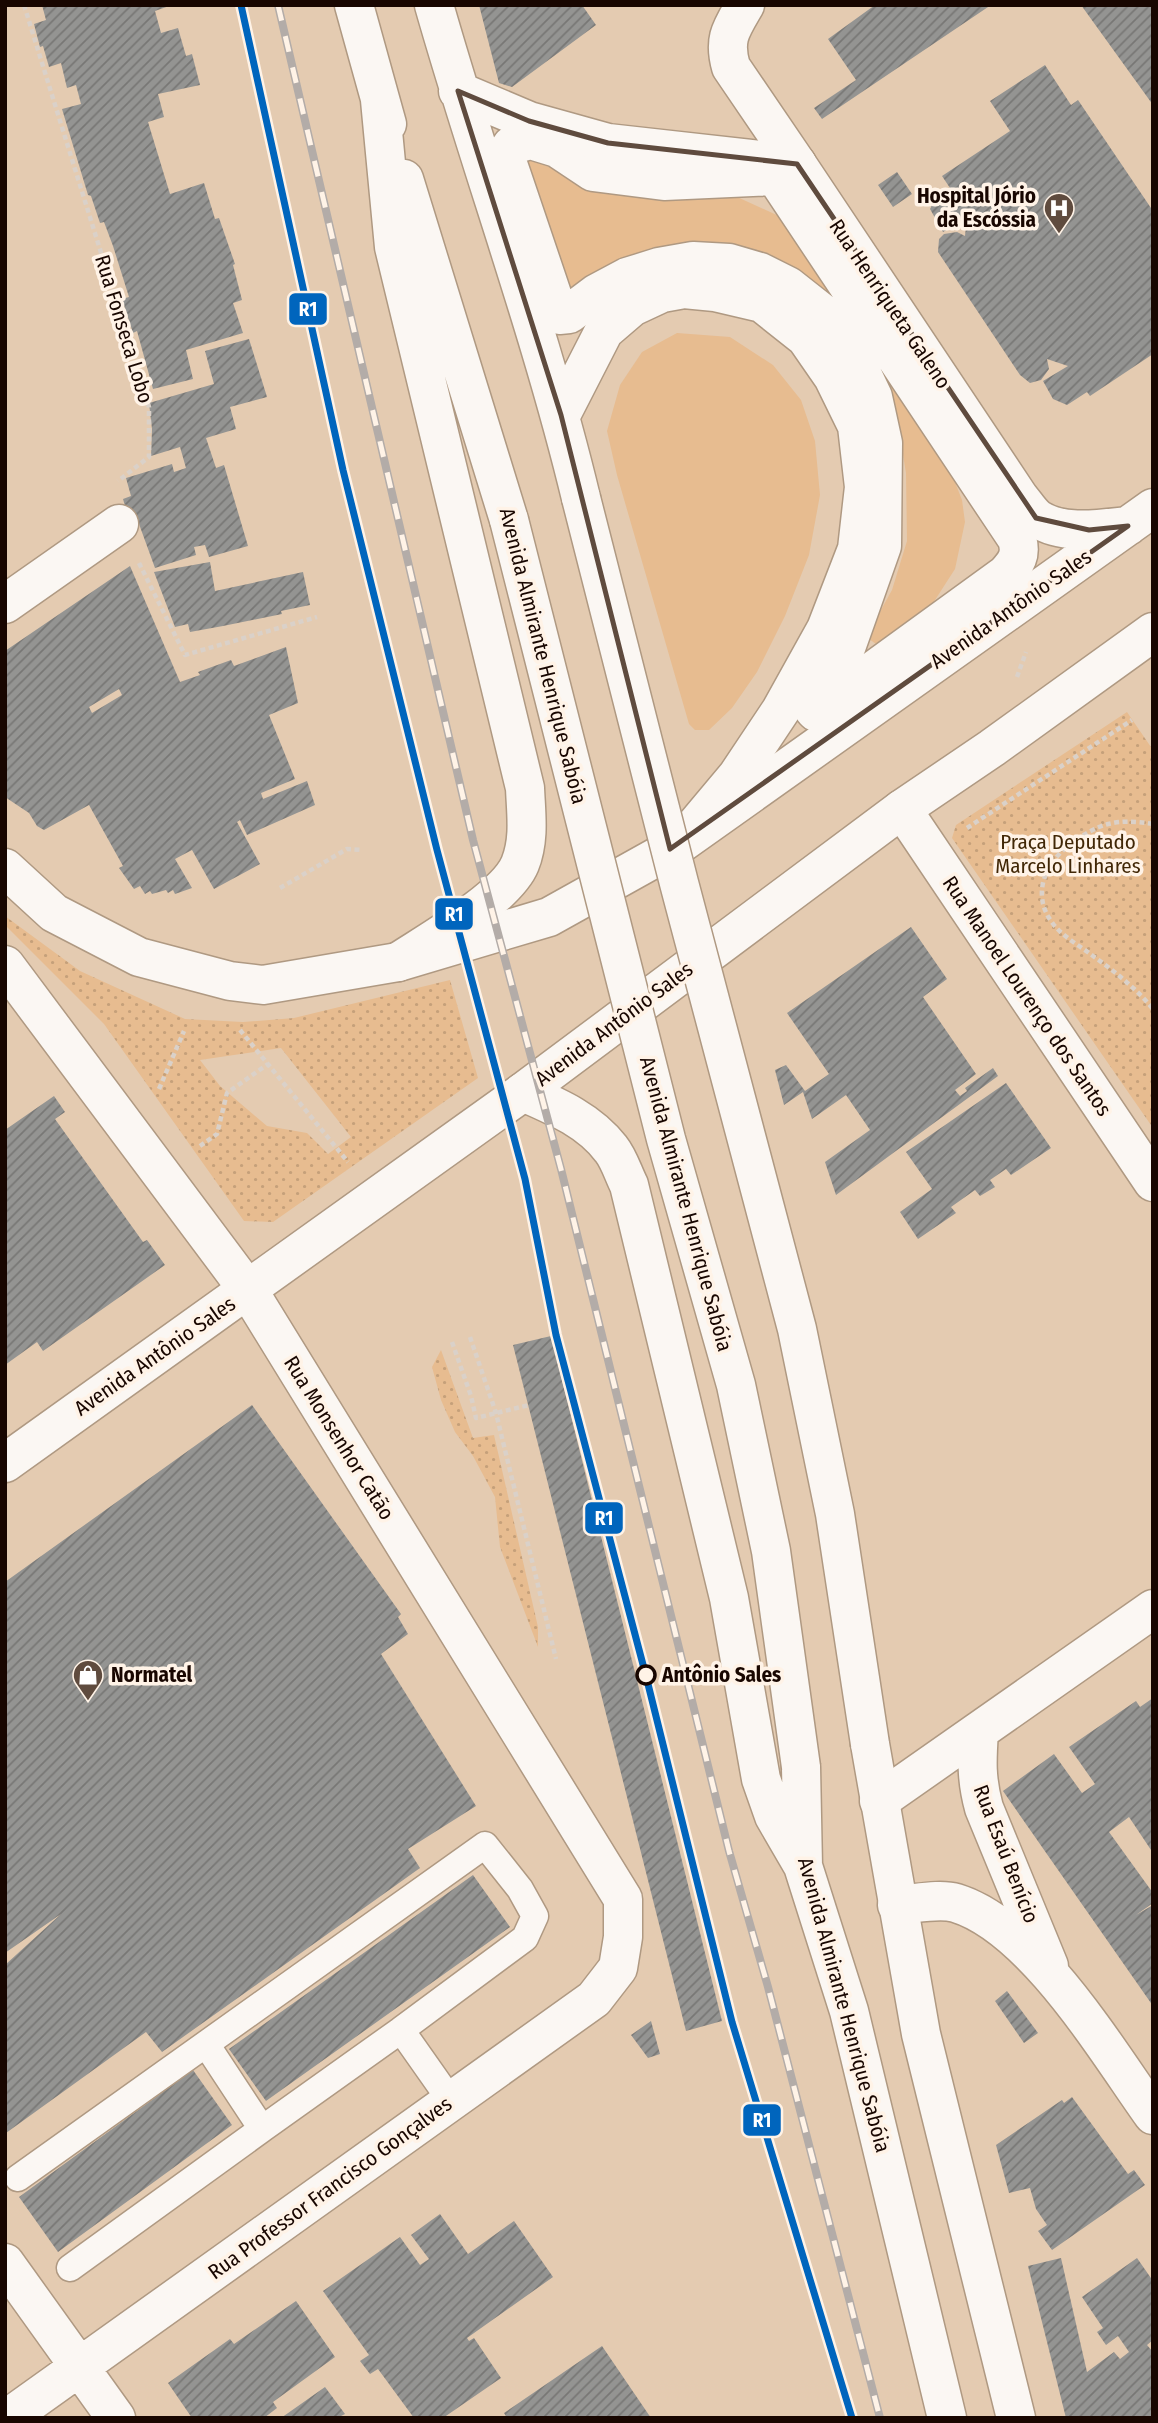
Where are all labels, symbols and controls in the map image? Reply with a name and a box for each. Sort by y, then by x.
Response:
place label: Hospital Jório da Escóssia [917,183,1036,233]
hospital icon: Hospital Jório da Escóssia [1042,191,1076,235]
street label: Rua Henriqueta Galeno [824,214,956,394]
street label: Rua Fonseca Lobo [89,252,159,406]
line badge: R1 [288,292,328,326]
text: R1 [299,298,317,321]
street label: Avenida Almirante Henrique Sabóia [494,505,592,807]
street label: Avenida Antônio Sales [925,544,1097,674]
park label: Praça Deputado Marcelo Linhares [995,829,1141,879]
street label: Rua Manoel Lourenço dos Santos [937,871,1117,1121]
line badge: R1 [434,897,474,931]
text: R1 [445,903,463,926]
street label: Avenida Antônio Sales [530,956,698,1092]
street label: Avenida Almirante Henrique Sabóia [634,1054,738,1354]
street label: Avenida Antônio Sales [69,1291,241,1421]
street label: Rua Monsenhor Catão [278,1351,400,1525]
line badge: R1 [584,1501,624,1535]
text: R1 [595,1507,613,1530]
shop icon: Normatel [71,1658,105,1702]
place label: Normatel [111,1662,193,1688]
place label: Antônio Sales [661,1662,781,1688]
marker: Antônio Sales [636,1665,656,1685]
street label: Rua Esaú Benício [968,1781,1044,1927]
street label: Avenida Almirante Henrique Sabóia [792,1855,896,2155]
street label: Rua Professor Francisco Gonçalves [203,2091,457,2285]
line badge: R1 [742,2103,782,2137]
text: R1 [753,2109,771,2132]

